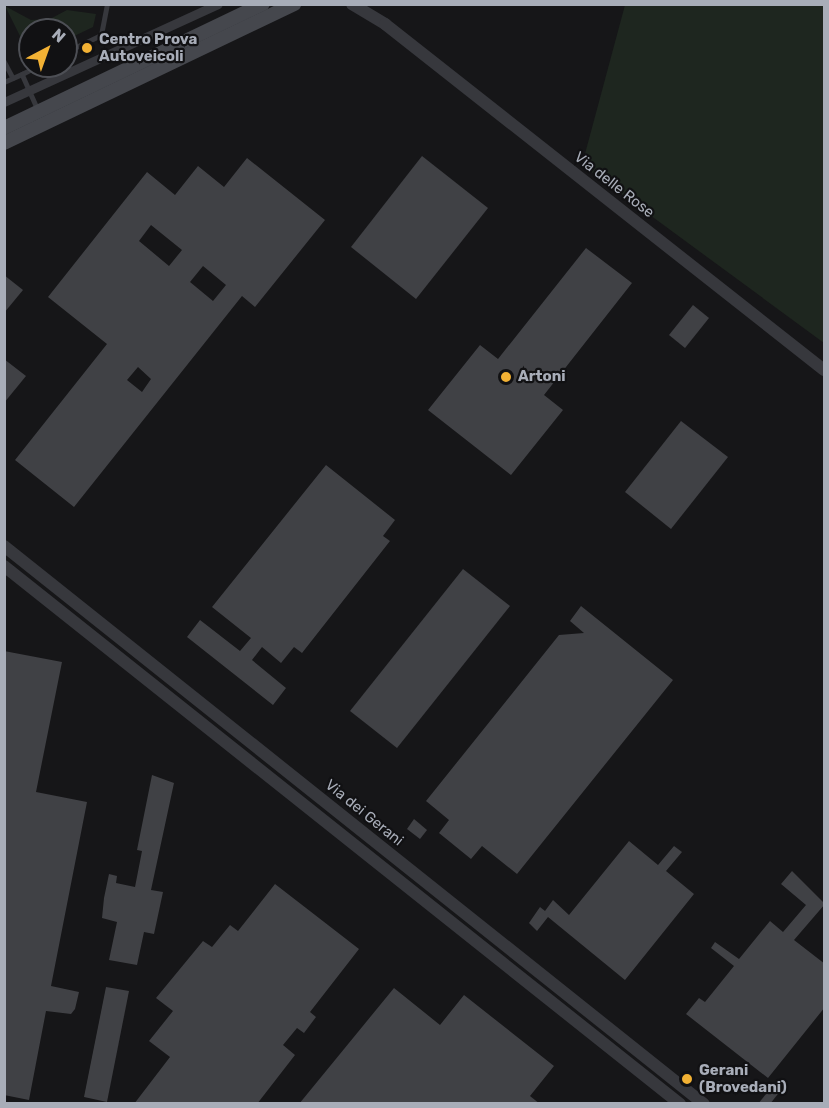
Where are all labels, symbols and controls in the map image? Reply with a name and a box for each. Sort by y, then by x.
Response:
north arrow [18,18,78,78]
text: N [48,25,69,46]
place label: Centro Prova Autoveicoli [99,30,197,65]
marker: Centro Prova Autoveicoli [80,41,94,55]
street label: Via delle Rose [570,148,658,222]
place label: Artoni [518,368,566,386]
marker: Artoni [499,370,513,384]
street label: Via dei Gerani [321,776,407,850]
place label: Gerani (Brovedani) [699,1061,787,1096]
marker: Gerani (Brovedani) [680,1072,694,1086]

